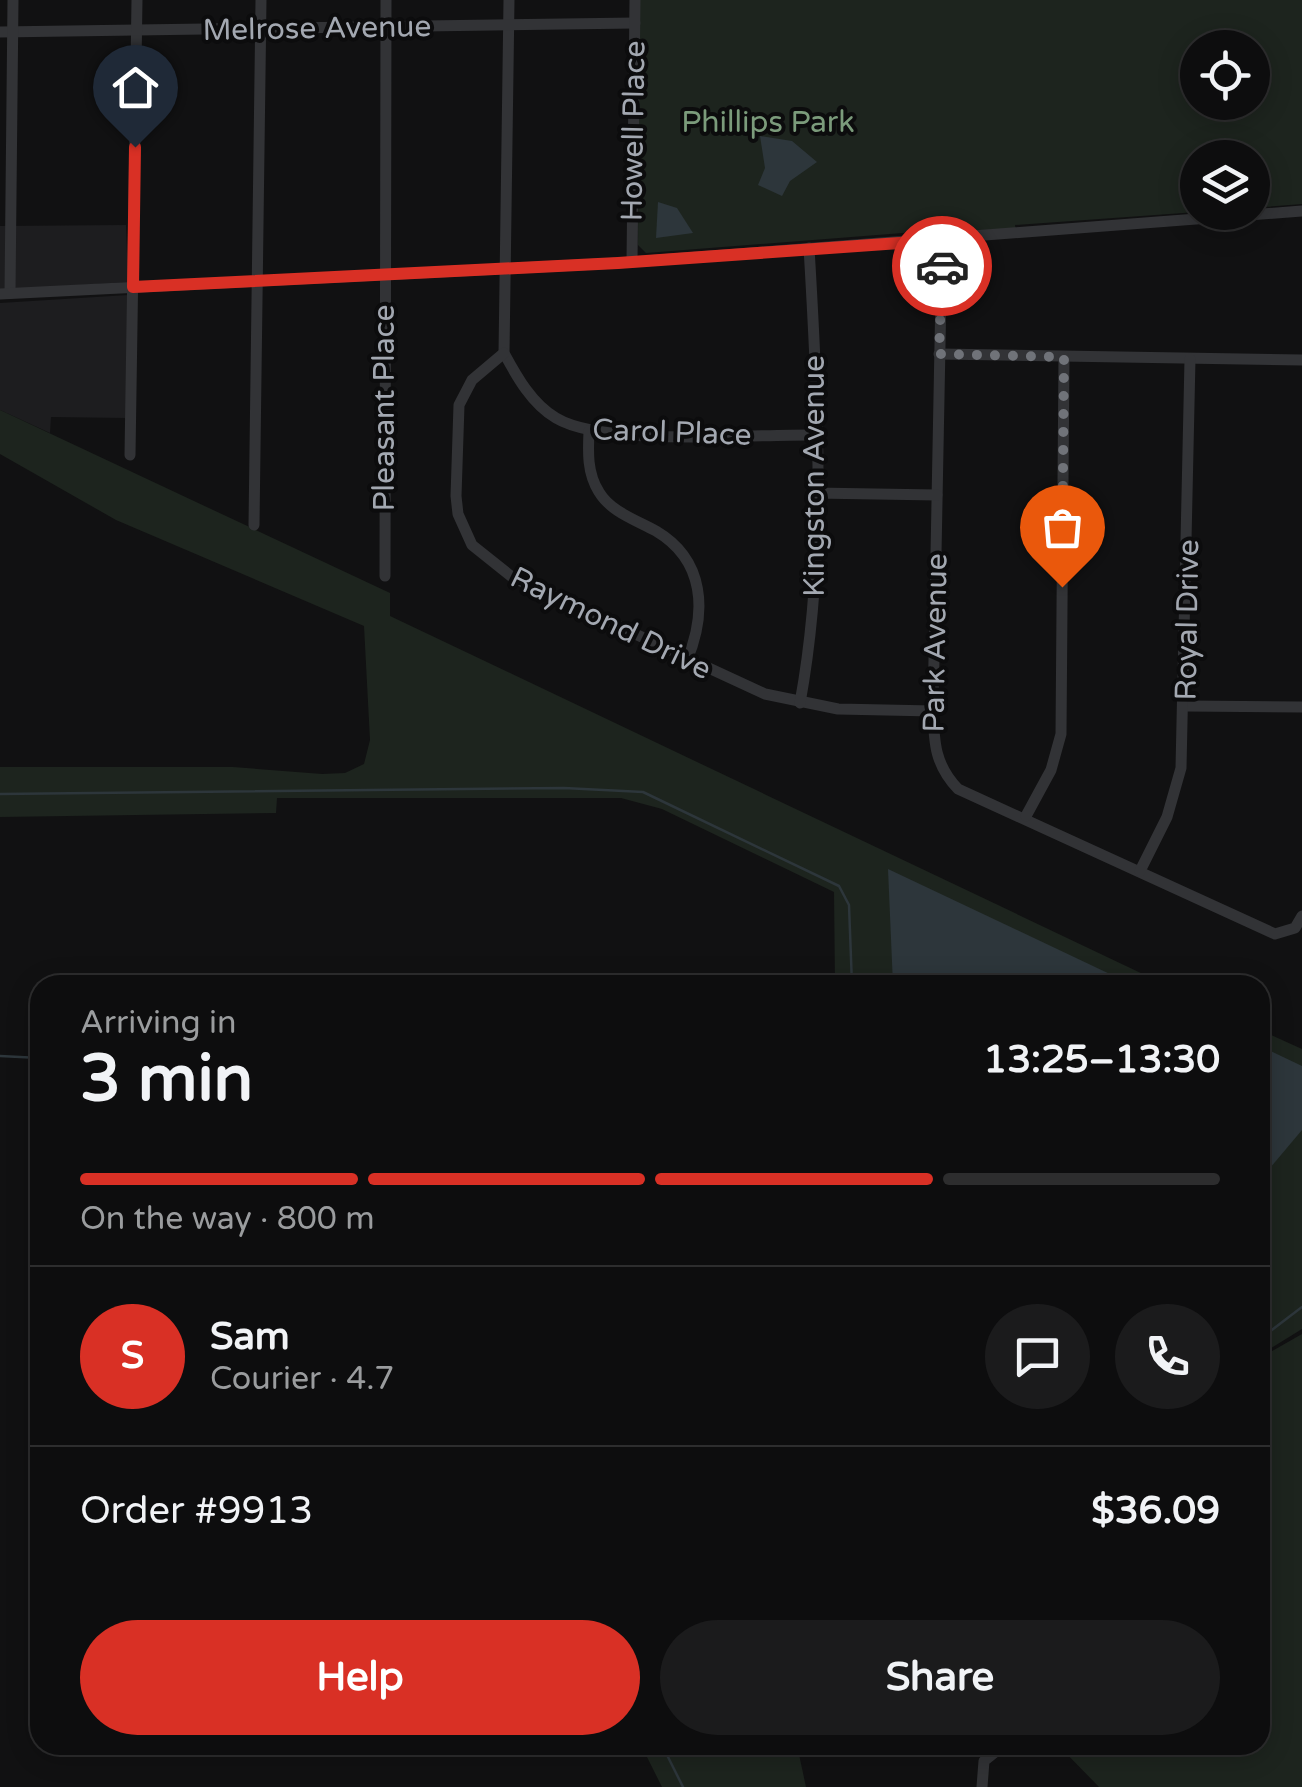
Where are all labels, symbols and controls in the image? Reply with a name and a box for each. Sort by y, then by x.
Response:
street label: Melrose Avenue [202,8,432,49]
map controls [1180,30,1270,230]
button: locate [1180,30,1270,120]
street label: Howell Place [613,40,654,222]
pin [93,45,178,148]
icon: home [108,60,163,115]
park label: Phillips Park [681,104,855,141]
button: layers [1180,140,1270,230]
courier [892,216,992,316]
icon: car [915,239,970,294]
street label: Pleasant Place [366,305,403,511]
street label: Kingston Avenue [796,355,833,597]
street label: Carol Place [592,411,752,454]
pin [1020,485,1105,588]
icon: bag [1035,500,1090,555]
street label: Royal Drive [1168,539,1207,701]
street label: Park Avenue [915,553,956,733]
street label: Raymond Drive [504,559,717,688]
text: Arriving in [80,1004,237,1042]
text: 13:25–13:30 [983,1037,1220,1083]
text: 3 min [80,1040,253,1119]
text: On the way · 800 m [80,1200,375,1238]
button: chat [985,1304,1090,1409]
button: phone [1115,1304,1220,1409]
text: Sam [210,1314,290,1360]
text: S [121,1333,144,1379]
text: Courier · 4.7 [210,1360,394,1398]
text: Order #9913 [80,1488,313,1534]
text: $36.09 [1091,1488,1220,1534]
button: Help [80,1620,640,1735]
button: Share [660,1620,1220,1735]

